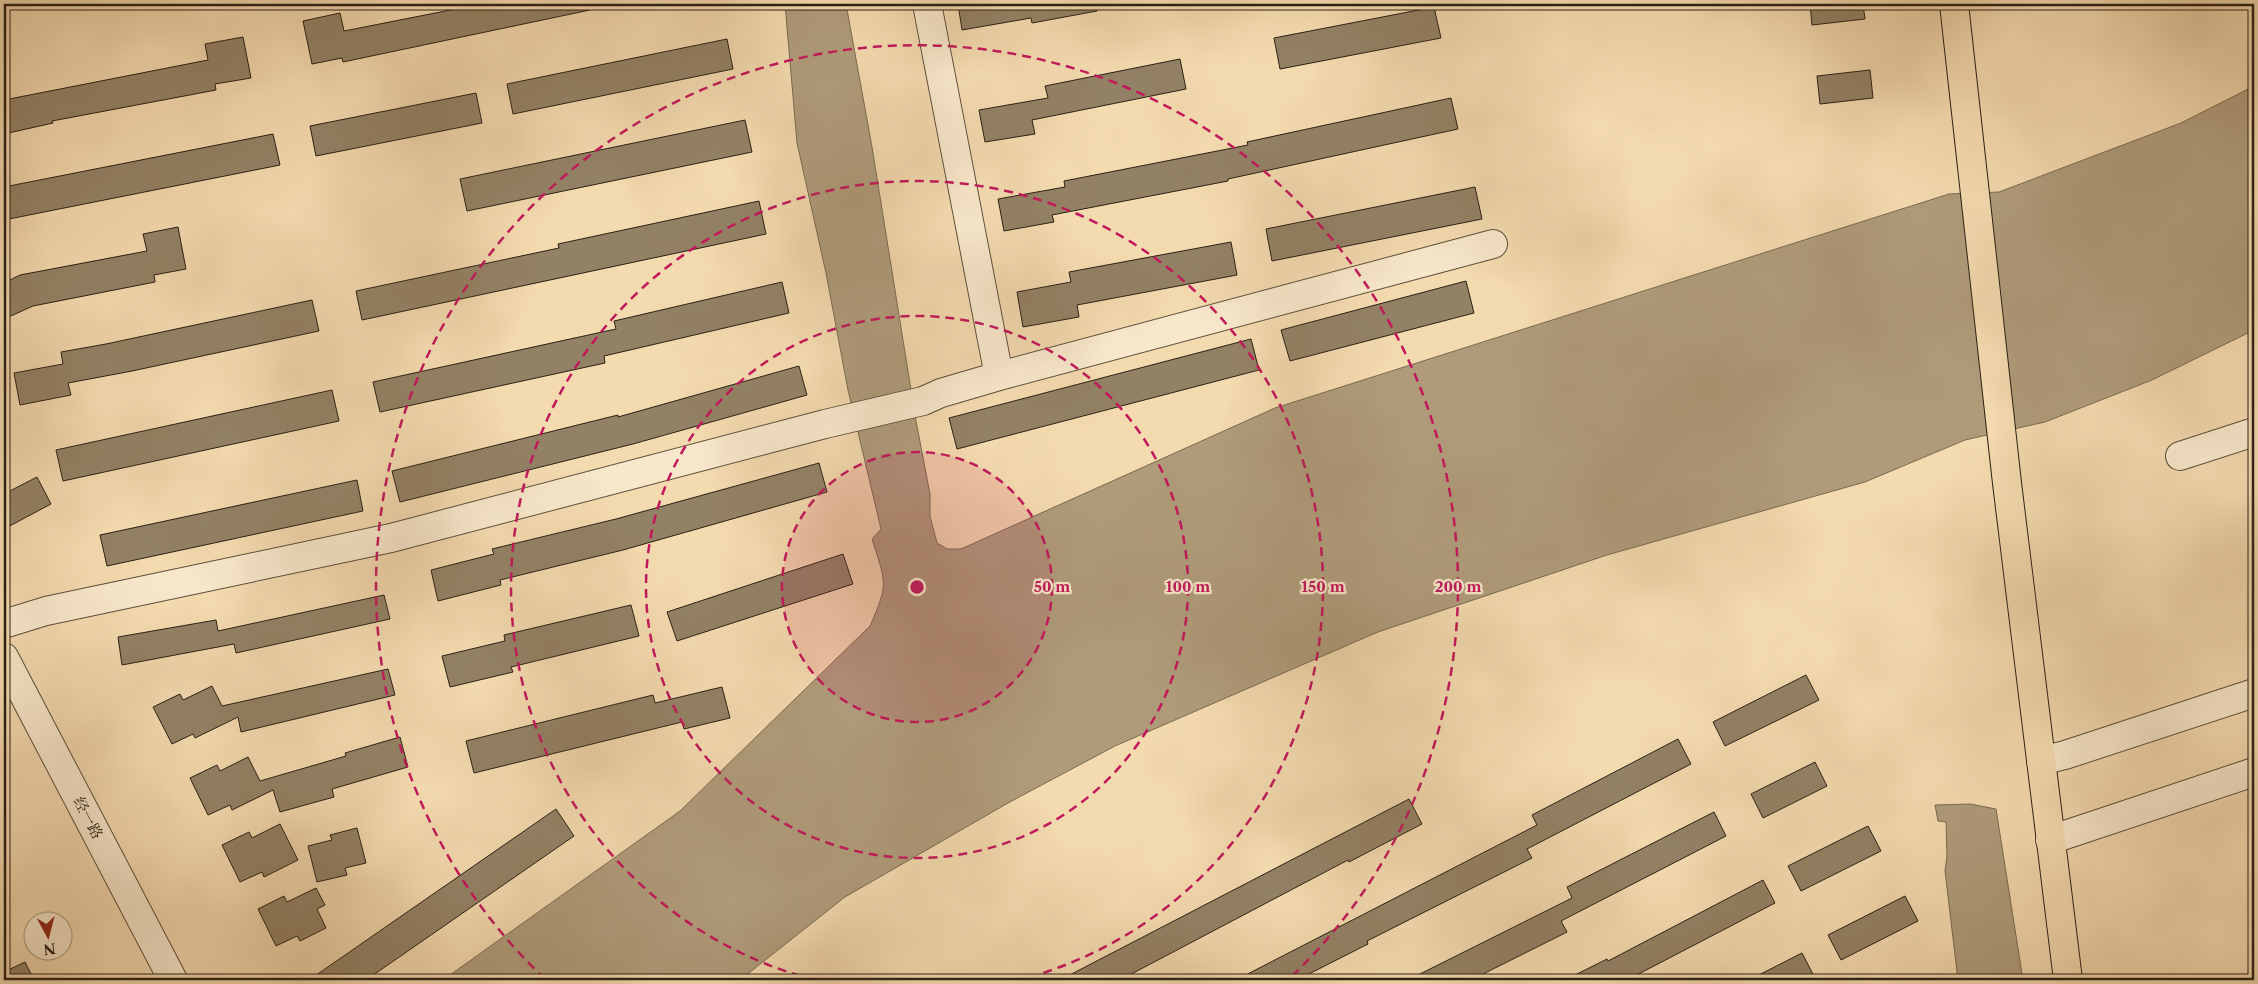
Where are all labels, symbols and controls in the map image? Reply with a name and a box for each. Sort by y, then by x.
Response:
text: 50 m [1034,577,1070,596]
text: 100 m [1166,577,1210,596]
text: 150 m [1301,577,1345,596]
text: 200 m [1435,577,1481,596]
centre of rings [908,578,926,596]
street label: 经一路 [69,793,107,842]
north arrow [22,912,72,962]
text: N [42,939,57,959]

